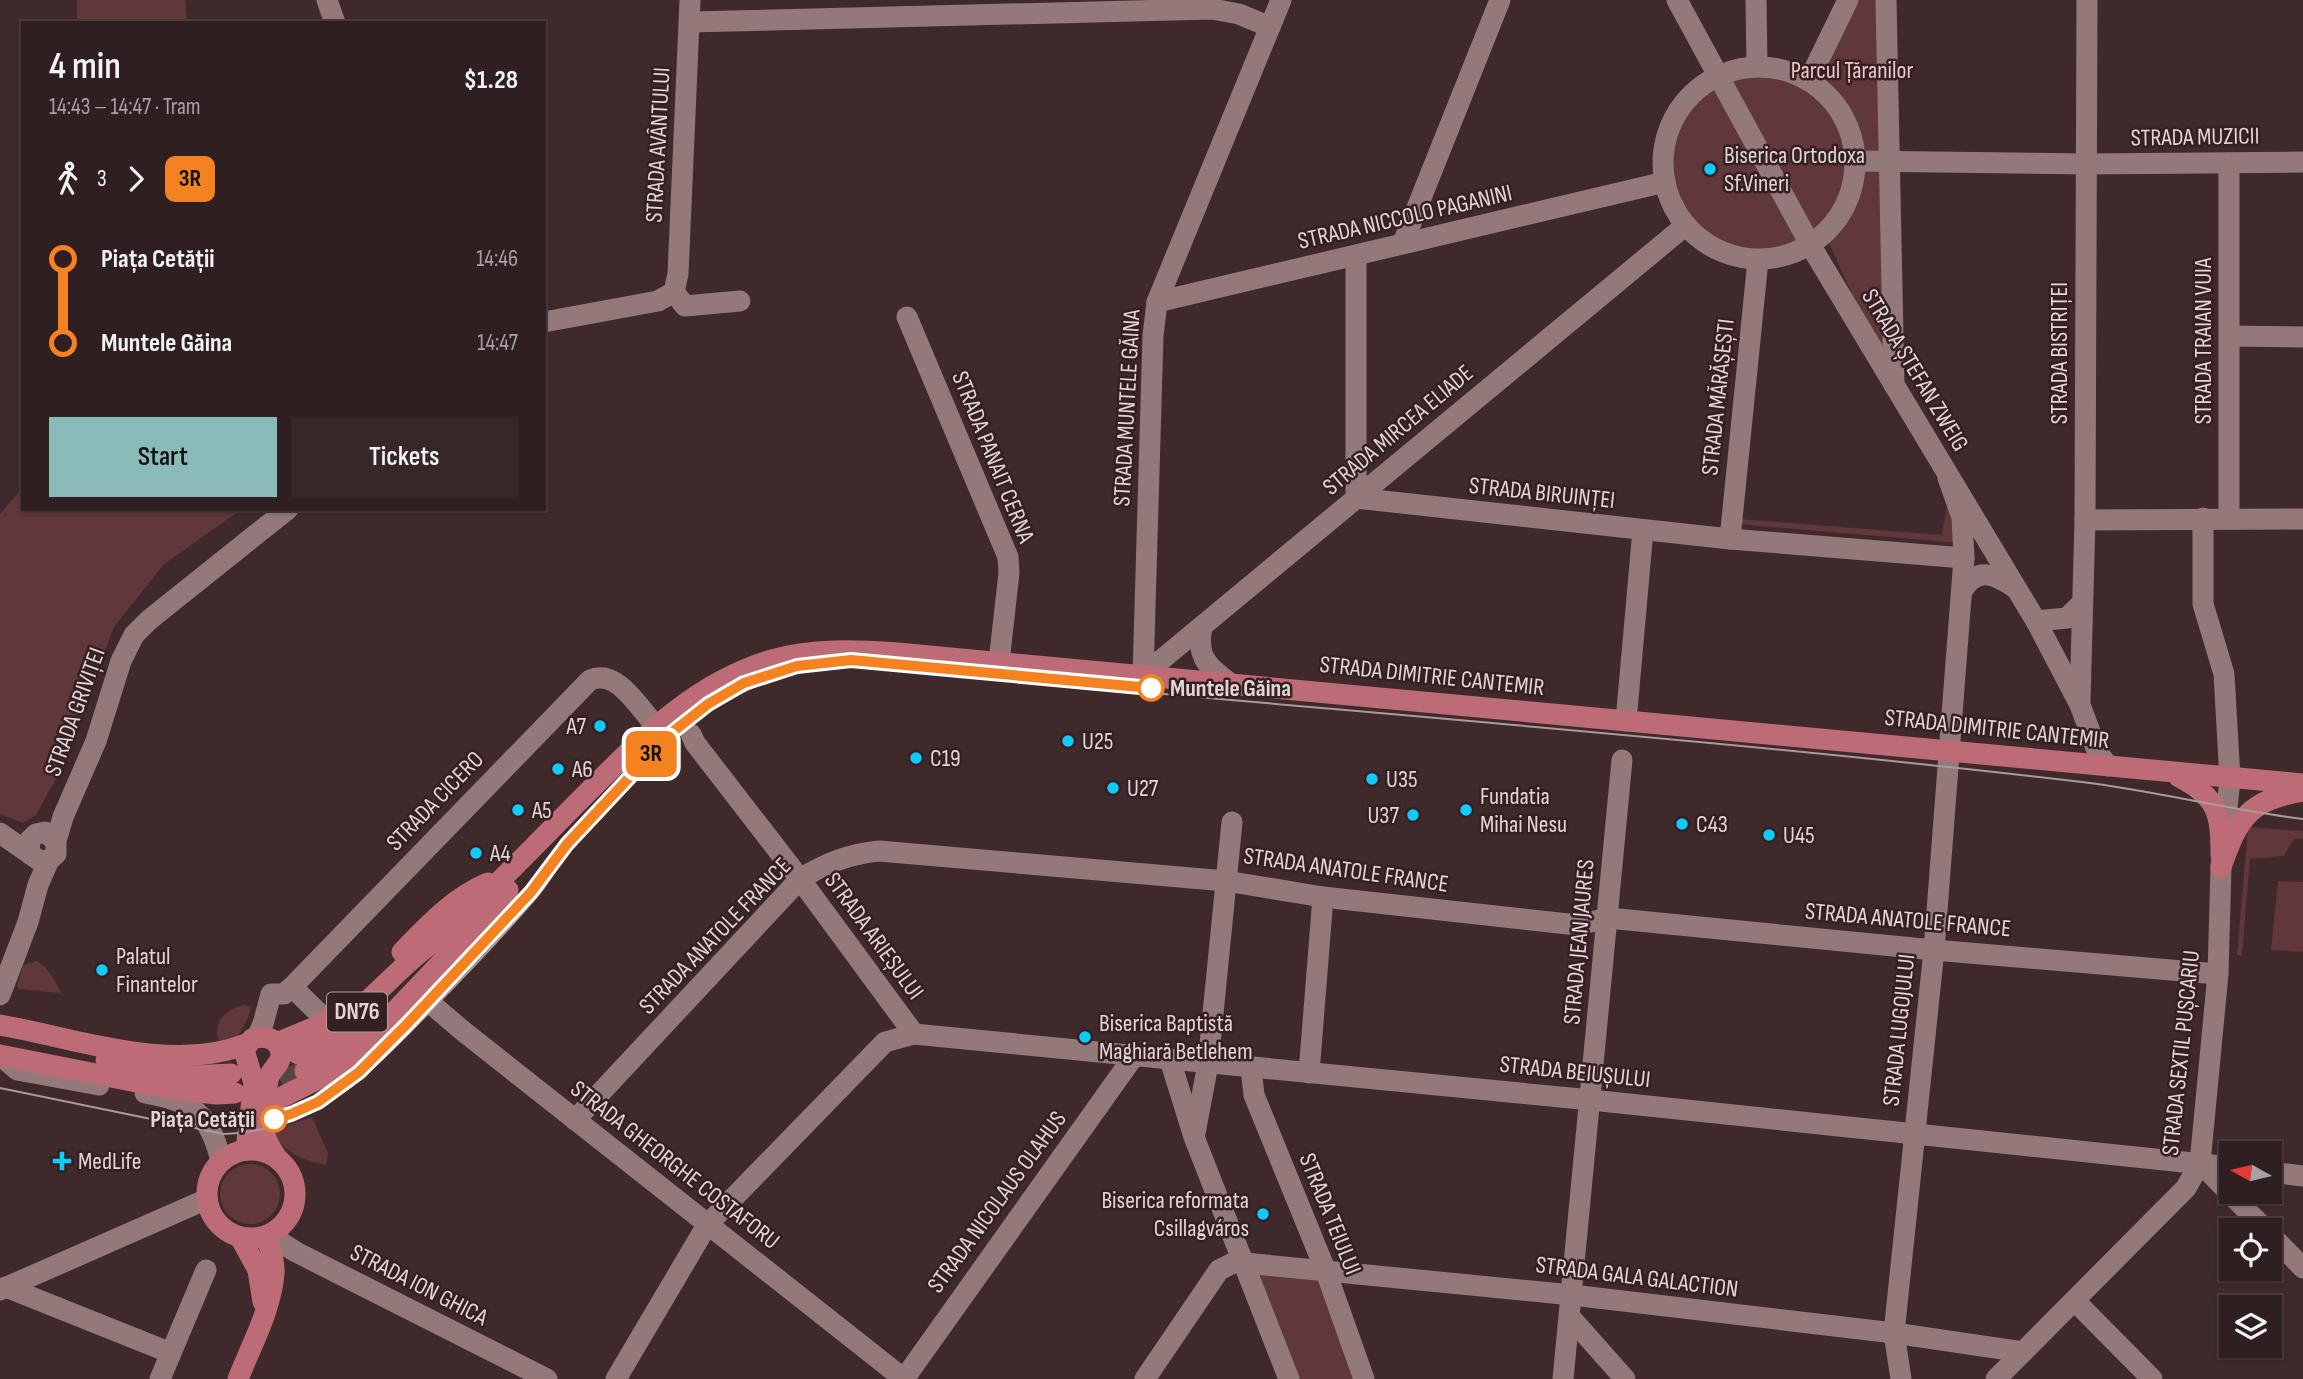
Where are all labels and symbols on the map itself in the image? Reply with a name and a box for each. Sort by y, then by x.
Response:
park label: Parcul Țăranilor [1791,56,1913,85]
street label: STRADA AVÂNTULUI [639,67,677,223]
street label: STRADA MUZICII [2130,121,2260,153]
place label: Biserica Ortodoxa Sf.Vineri [1724,141,1865,198]
marker: Biserica Ortodoxa Sf.Vineri [1702,161,1718,177]
street label: STRADA NICCOLO PAGANINI [1295,178,1515,256]
street label: STRADA TRAIAN VUIA [2189,257,2218,424]
street label: STRADA BISTRIȚEI [2045,282,2074,424]
street label: STRADA ȘTEFAN ZWEIG [1855,284,1975,456]
street label: STRADA MUNTELE GĂINA [1107,308,1147,507]
street label: STRADA MĂRĂȘEȘTI [1695,317,1741,477]
street label: STRADA MIRCEA ELIADE [1317,359,1479,501]
street label: STRADA PANAIT CERNA [945,367,1041,548]
street label: STRADA BIRUINȚEI [1468,471,1616,515]
street label: STRADA GRIVIȚEI [38,644,112,780]
street label: STRADA DIMITRIE CANTEMIR [1318,650,1546,702]
place label: Muntele Găina [1170,674,1291,703]
marker: Muntele Găina [1138,675,1164,701]
street label: STRADA DIMITRIE CANTEMIR [1883,703,2111,755]
place label: A7 [566,712,586,741]
marker: A7 [592,718,608,734]
place label: U25 [1082,727,1113,756]
line badge: 3R [620,731,682,777]
marker: U25 [1060,733,1076,749]
place label: C19 [930,744,961,773]
street label: STRADA CICERO [380,745,490,857]
marker: C19 [908,750,924,766]
place label: A6 [571,755,593,784]
marker: A6 [550,761,566,777]
place label: U35 [1386,765,1418,794]
marker: U35 [1364,771,1380,787]
place label: U27 [1127,774,1159,803]
marker: U27 [1105,780,1121,796]
place label: Fundatia Mihai Nesu [1480,782,1567,839]
place label: A5 [531,796,552,825]
place label: U37 [1367,801,1399,830]
marker: A5 [510,802,526,818]
marker: Fundatia Mihai Nesu [1458,802,1474,818]
marker: U37 [1405,807,1421,823]
place label: C43 [1696,810,1728,839]
marker: C43 [1674,816,1690,832]
place label: U45 [1783,821,1815,850]
marker: U45 [1761,827,1777,843]
place label: A4 [489,839,511,868]
street label: STRADA ANATOLE FRANCE [1242,841,1450,899]
marker: A4 [468,845,484,861]
street label: STRADA ANATOLE FRANCE [633,852,797,1020]
street label: STRADA JEAN JAURES [1557,858,1601,1026]
street label: STRADA ARIEȘULUI [818,867,930,1005]
street label: STRADA ANATOLE FRANCE [1804,897,2012,943]
place label: Palatul Finantelor [116,942,198,999]
street label: STRADA SEXTIL PUȘCARIU [2156,949,2206,1157]
street label: STRADA LUGOJULUI [1877,953,1921,1107]
marker: Palatul Finantelor [94,962,110,978]
road number: DN76 [327,993,387,1032]
place label: Biserica Baptistă Maghiară Betlehem [1099,1009,1253,1066]
marker: Biserica Baptistă Maghiară Betlehem [1077,1029,1093,1045]
street label: STRADA BEIUȘULUI [1498,1050,1652,1094]
street label: STRADA GHEORGHE COSTAFORU [565,1074,785,1256]
place label: Piața Cetății [150,1105,255,1134]
street label: STRADA NICOLAUS OLAHUS [921,1105,1073,1299]
marker: Piața Cetății [261,1106,287,1132]
north arrow [2219,1141,2282,1204]
place label: MedLife [78,1147,141,1176]
street label: STRADA TEIULUI [1293,1149,1367,1279]
marker: MedLife [52,1151,72,1171]
place label: Biserica reformata Csillagváros [1101,1186,1249,1243]
marker: Biserica reformata Csillagváros [1255,1206,1271,1222]
street label: STRADA ION GHICA [345,1238,493,1332]
street label: STRADA GALA GALACTION [1534,1250,1740,1304]

